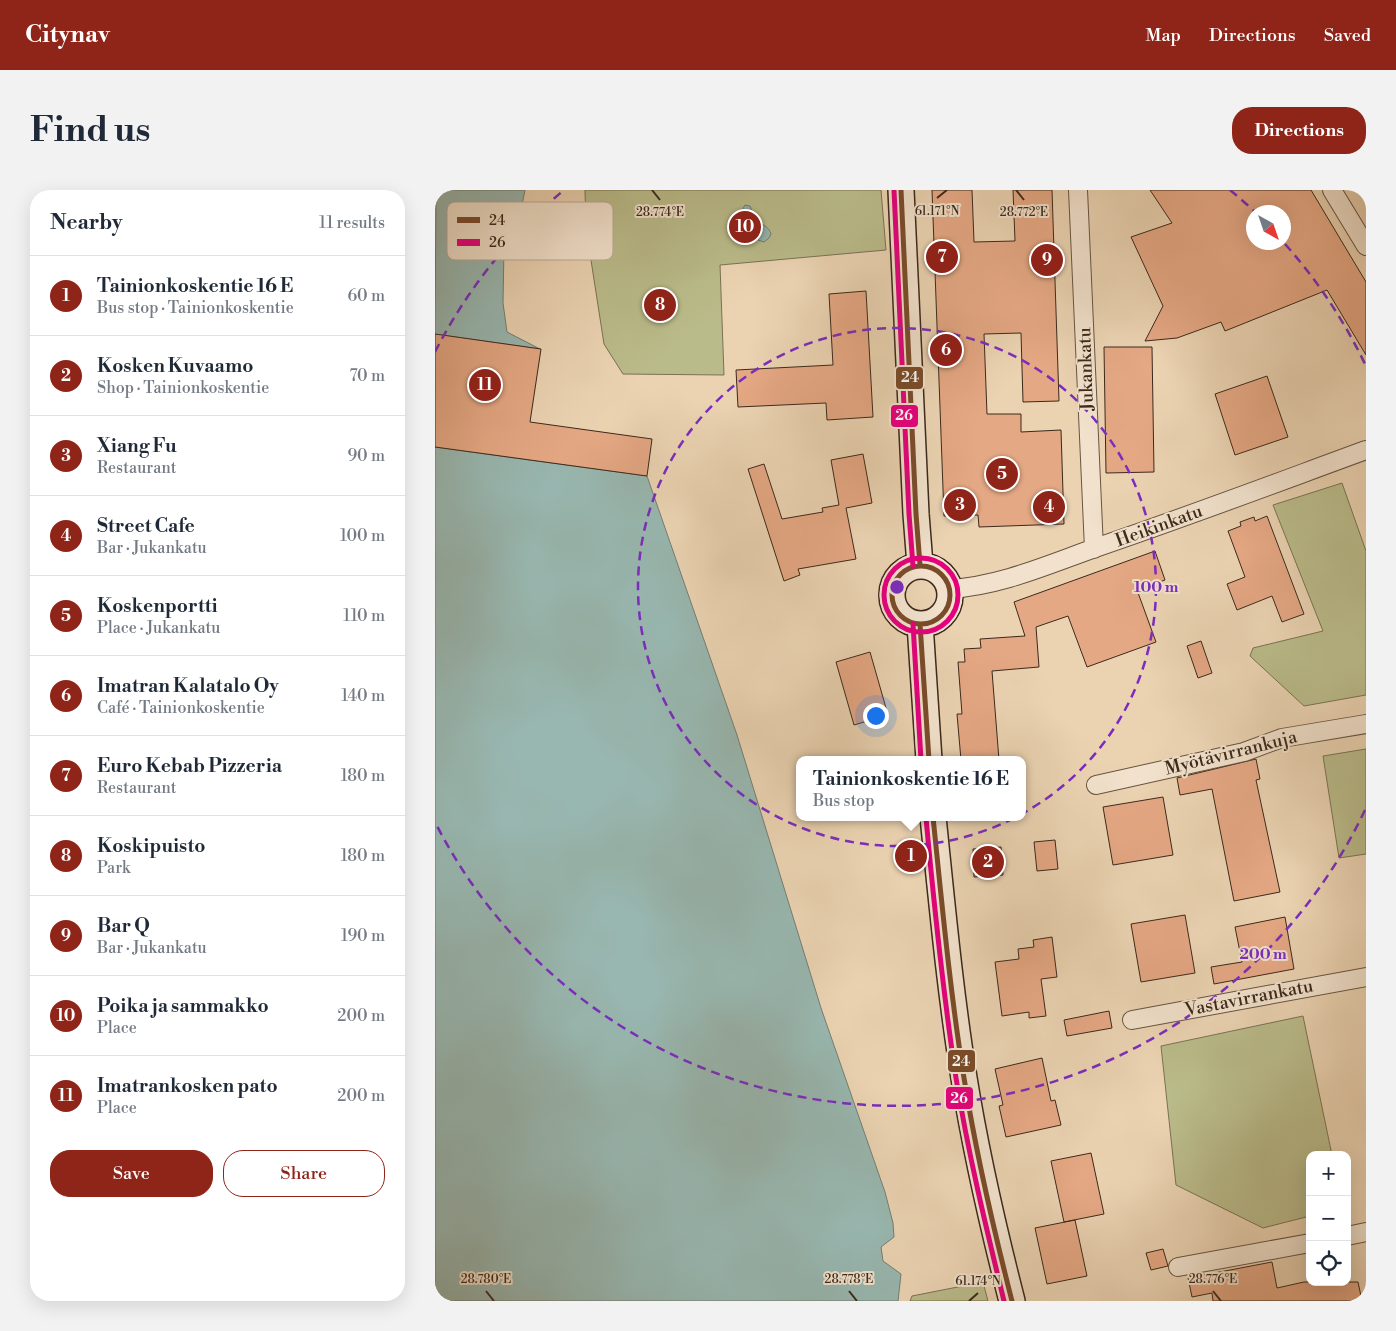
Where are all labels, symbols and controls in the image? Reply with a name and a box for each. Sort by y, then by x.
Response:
text: Citynav [25,20,110,50]
text: Map [1145,24,1181,47]
text: Directions [1209,24,1296,47]
text: Saved [1324,24,1371,47]
button: Directions [1232,107,1366,154]
text: Find us [30,109,150,152]
legend [447,202,613,260]
text: 61.171°N [915,204,959,219]
text: 28.774°E [636,205,684,220]
text: 28.772°E [1000,205,1048,220]
north arrow [1246,205,1291,250]
pin: 10 [729,208,761,246]
text: Nearby [50,210,123,236]
text: 24 [489,212,505,230]
text: 11 results [319,213,385,233]
text: 26 [489,234,506,252]
pin: 7 [926,238,958,276]
pin: 9 [1031,241,1063,279]
text: Tainionkoskentie 16 E [97,274,293,298]
text: 1 [62,286,70,306]
text: 60 m [347,286,385,306]
pin: 8 [644,286,676,324]
text: Bus stop · Tainionkoskentie [97,298,294,318]
street label: Jukankatu [1073,326,1099,412]
pin: 6 [930,331,962,369]
text: Kosken Kuvaamo [97,354,253,378]
text: 2 [61,366,71,386]
text: 70 m [349,366,385,386]
pin: 11 [469,366,501,404]
line badge: 24 [895,366,924,390]
text: 24 [901,369,919,387]
text: Shop · Tainionkoskentie [97,378,269,398]
line badge: 26 [890,404,919,428]
text: 26 [895,407,913,425]
text: Xiang Fu [97,434,177,458]
text: 3 [61,446,71,466]
text: 90 m [347,446,385,466]
pin: 5 [986,455,1018,493]
text: Restaurant [97,458,176,478]
pin: 3 [944,486,976,524]
pin: 4 [1033,488,1065,526]
street label: Heikinkatu [1112,499,1206,552]
text: Street Cafe [97,514,195,538]
text: 4 [61,526,71,546]
text: 100 m [340,526,385,546]
text: Bar · Jukankatu [97,538,207,558]
centre of rings [888,578,906,596]
text: 100 m [1134,578,1179,597]
text: Koskenportti [97,594,218,618]
text: 5 [61,606,71,626]
text: 110 m [343,606,385,626]
text: Place · Jukankatu [97,618,220,638]
text: Imatran Kalatalo Oy [97,674,279,698]
text: 6 [61,686,71,706]
text: 140 m [341,686,385,706]
text: Café · Tainionkoskentie [97,698,265,718]
your location [863,703,889,729]
street label: Myötävirrankuja [1162,725,1300,781]
text: Euro Kebab Pizzeria [97,754,282,778]
popup [796,756,1026,821]
text: 7 [61,766,71,786]
text: 180 m [341,766,385,786]
text: Tainionkoskentie 16 E [813,767,1009,791]
text: Restaurant [97,778,176,798]
text: Bus stop [813,791,874,811]
text: Koskipuisto [97,834,206,858]
pin: 1 [895,837,927,875]
pin: 2 [972,843,1004,881]
text: 8 [61,846,71,866]
text: 180 m [341,846,385,866]
text: Park [97,858,130,878]
text: Bar Q [97,914,150,938]
text: 9 [61,926,71,946]
text: 190 m [341,926,385,946]
text: Bar · Jukankatu [97,938,207,958]
text: 200 m [1239,945,1287,964]
street label: Vastavirrankatu [1182,974,1316,1022]
text: Poika ja sammakko [97,994,269,1018]
text: 10 [57,1006,75,1026]
text: 200 m [337,1006,385,1026]
text: Place [97,1018,137,1038]
line badge: 24 [947,1049,976,1073]
text: 24 [952,1053,970,1071]
text: Imatrankosken pato [97,1074,278,1098]
text: 11 [58,1086,74,1106]
text: 200 m [337,1086,385,1106]
line badge: 26 [945,1086,974,1110]
text: 26 [950,1090,968,1108]
text: Place [97,1098,137,1118]
button: Save [50,1150,213,1197]
button: Share [223,1150,385,1197]
map controls [1306,1151,1351,1286]
button: + [1306,1151,1351,1196]
button: − [1306,1196,1351,1241]
button: locate [1306,1241,1351,1286]
text: 28.780°E [461,1272,511,1287]
text: 28.778°E [825,1272,873,1287]
text: 28.776°E [1189,1272,1237,1287]
text: 61.174°N [955,1274,1001,1289]

